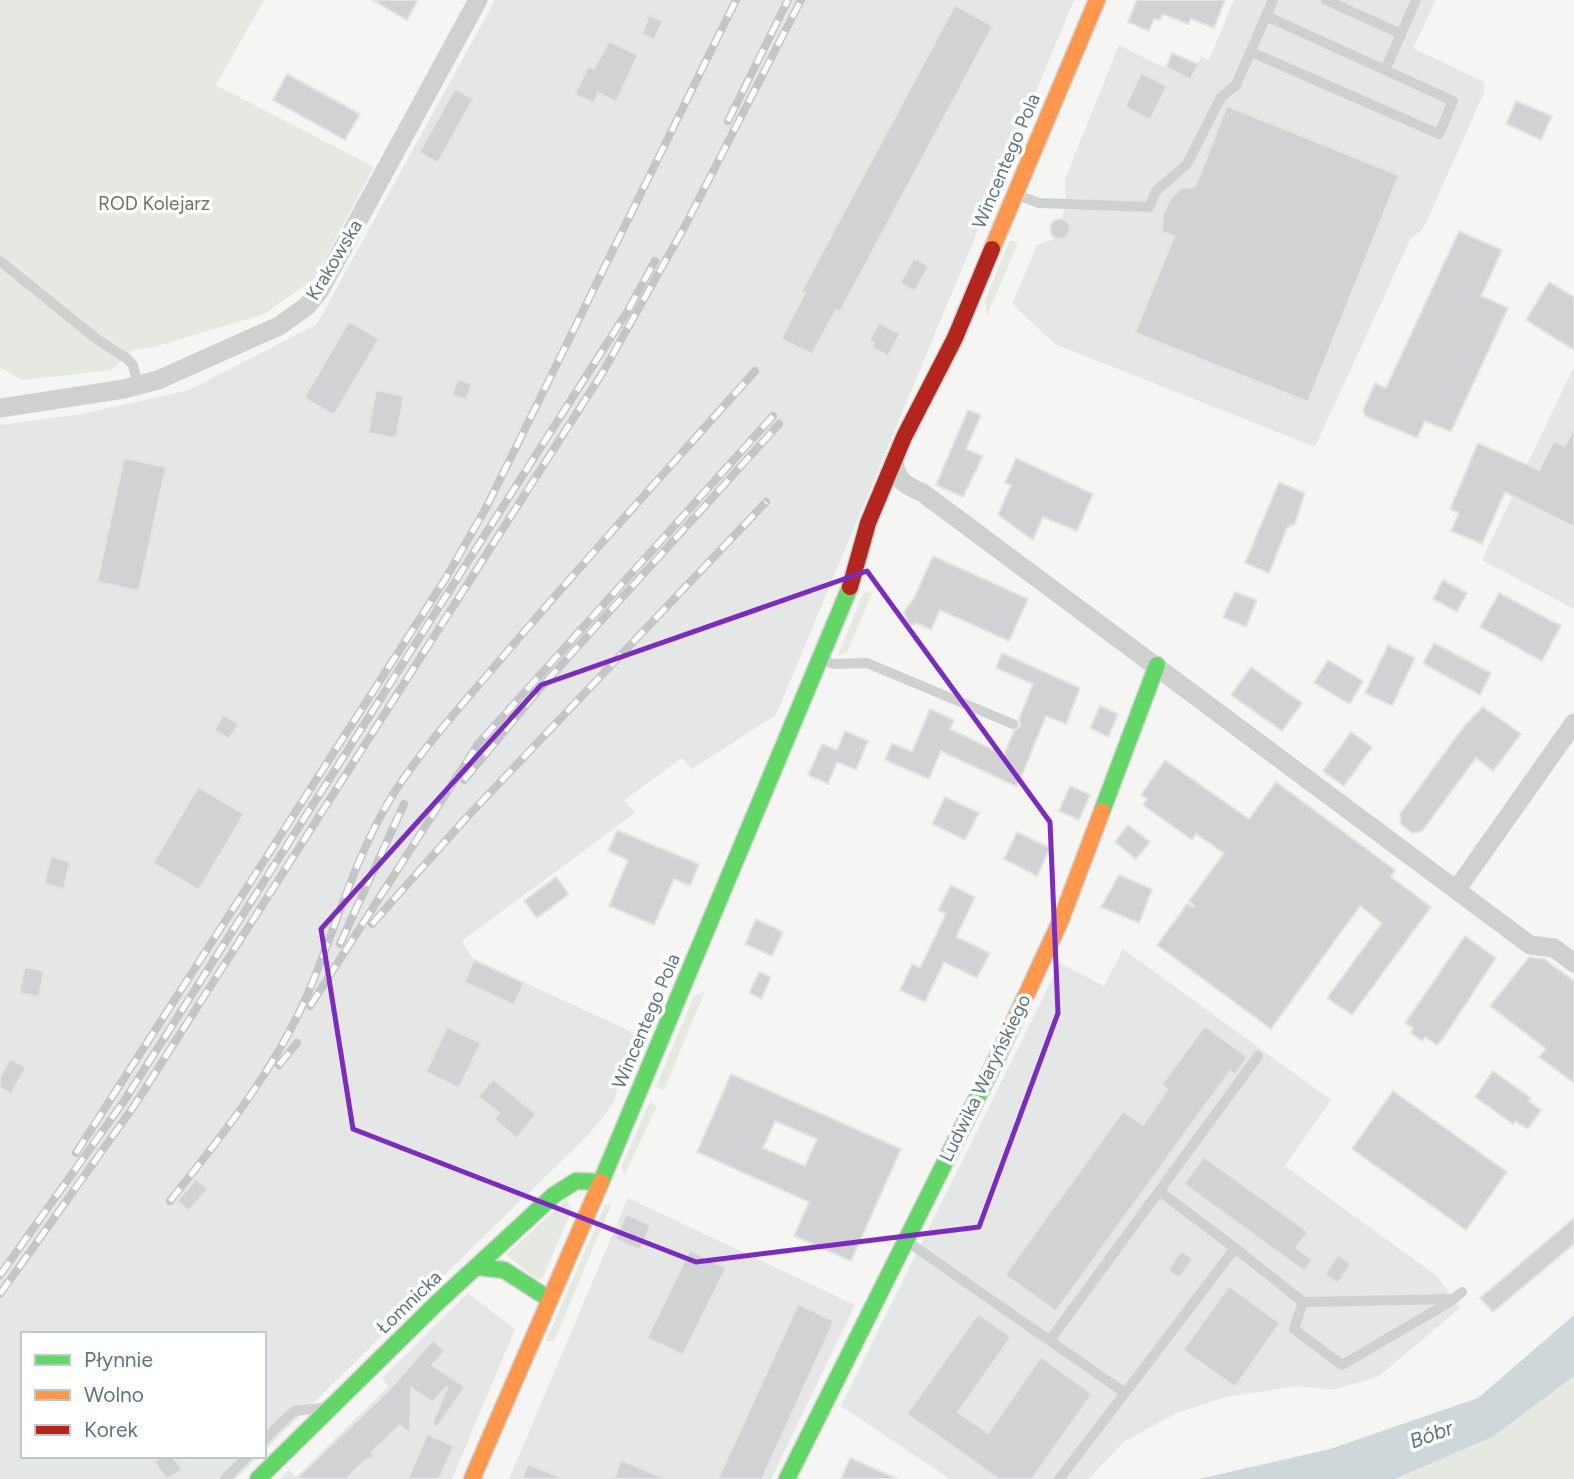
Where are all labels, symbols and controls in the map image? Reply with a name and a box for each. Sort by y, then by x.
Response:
street label: Wincentego Pola [967,90,1045,232]
park label: ROD Kolejarz [98,192,210,215]
street label: Krakowska [301,216,367,304]
street label: Wincentego Pola [607,950,685,1092]
street label: Ludwika Waryńskiego [934,990,1036,1166]
street label: Łomnicka [372,1266,446,1338]
legend [21,1332,266,1458]
text: Płynnie [84,1347,153,1372]
text: Wolno [84,1382,144,1407]
water label: Bóbr [1406,1414,1457,1453]
text: Korek [84,1417,138,1442]

